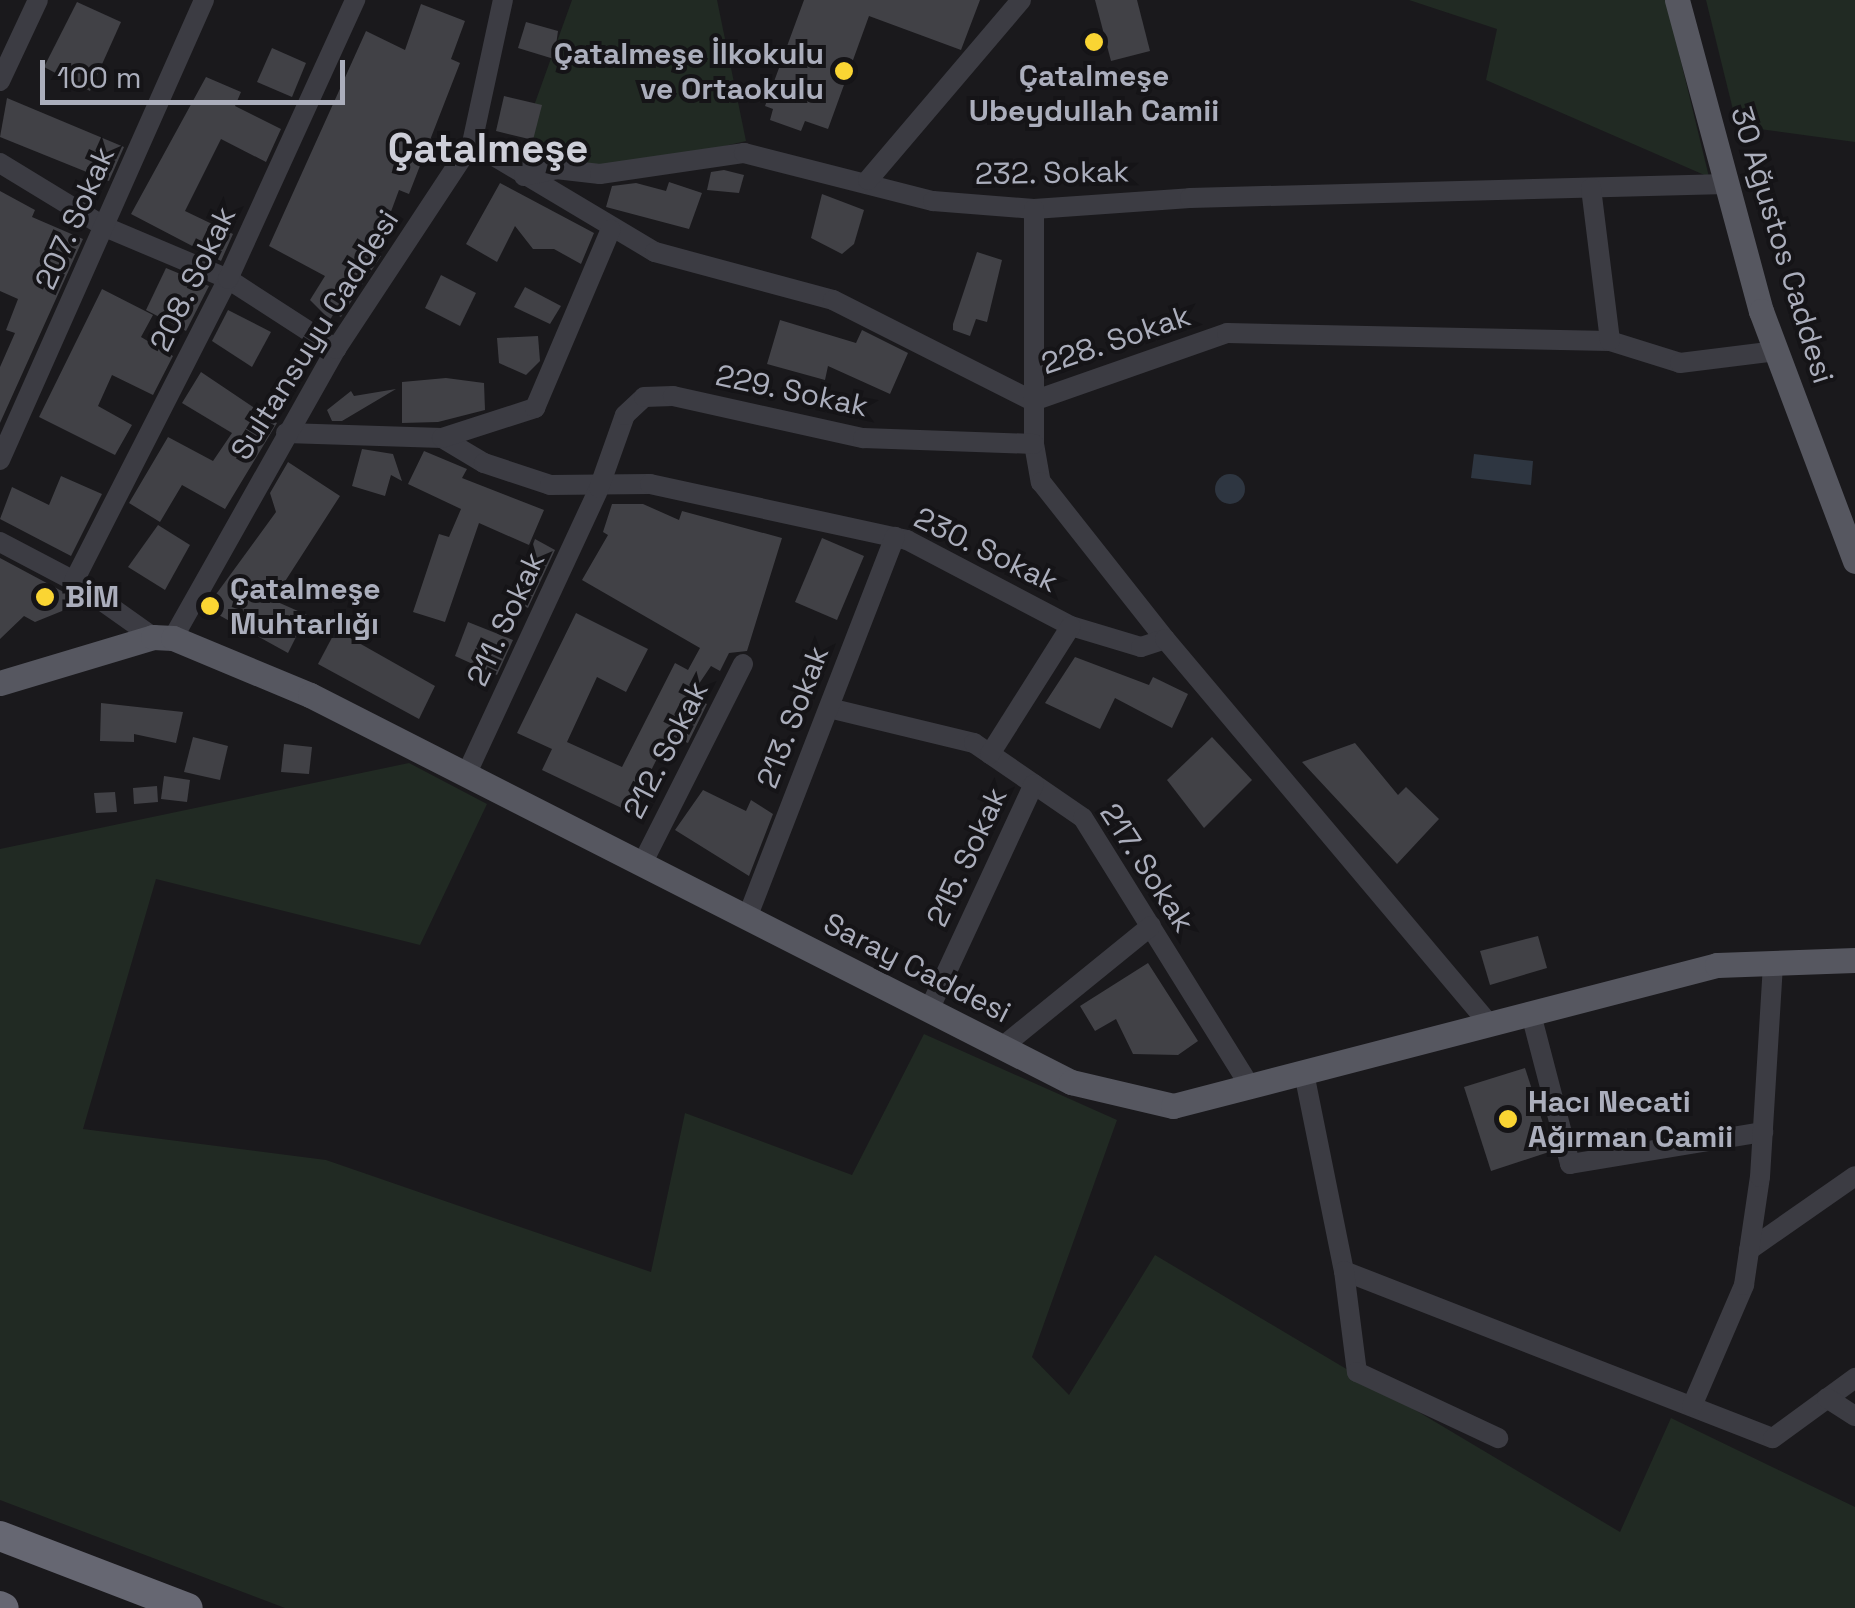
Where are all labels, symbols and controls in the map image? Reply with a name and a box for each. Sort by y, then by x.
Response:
marker: Çatalmeşe Ubeydullah Camii [1083,31,1105,53]
place label: Çatalmeşe İlkokulu ve Ortaokulu [554,36,824,106]
scale bar [45,40,350,102]
text: 100 m [57,58,142,97]
place label: Çatalmeşe Ubeydullah Camii [969,58,1219,128]
marker: Çatalmeşe İlkokulu ve Ortaokulu [833,60,855,82]
street label: 30 Ağustos Caddesi [1723,102,1841,388]
district label: Çatalmeşe [388,125,588,173]
street label: 207. Sokak [27,141,123,295]
street label: 232. Sokak [974,154,1130,192]
street label: 208. Sokak [142,200,244,358]
street label: Sultansuyu Caddesi [224,203,406,467]
street label: 228. Sokak [1036,298,1196,382]
street label: 229. Sokak [712,357,872,425]
street label: 230. Sokak [908,500,1064,600]
street label: 211. Sokak [459,546,553,692]
place label: Çatalmeşe Muhtarlığı [230,571,381,642]
place label: BİM [65,579,119,615]
marker: BİM [34,586,56,608]
marker: Çatalmeşe Muhtarlığı [199,595,221,617]
street label: 213. Sokak [749,640,837,794]
street label: 212. Sokak [616,675,716,825]
street label: 215. Sokak [919,781,1015,933]
street label: 217. Sokak [1092,797,1202,939]
street label: Saray Caddesi [817,905,1017,1031]
place label: Hacı Necati Ağırman Camii [1528,1084,1733,1154]
marker: Hacı Necati Ağırman Camii [1497,1108,1519,1130]

